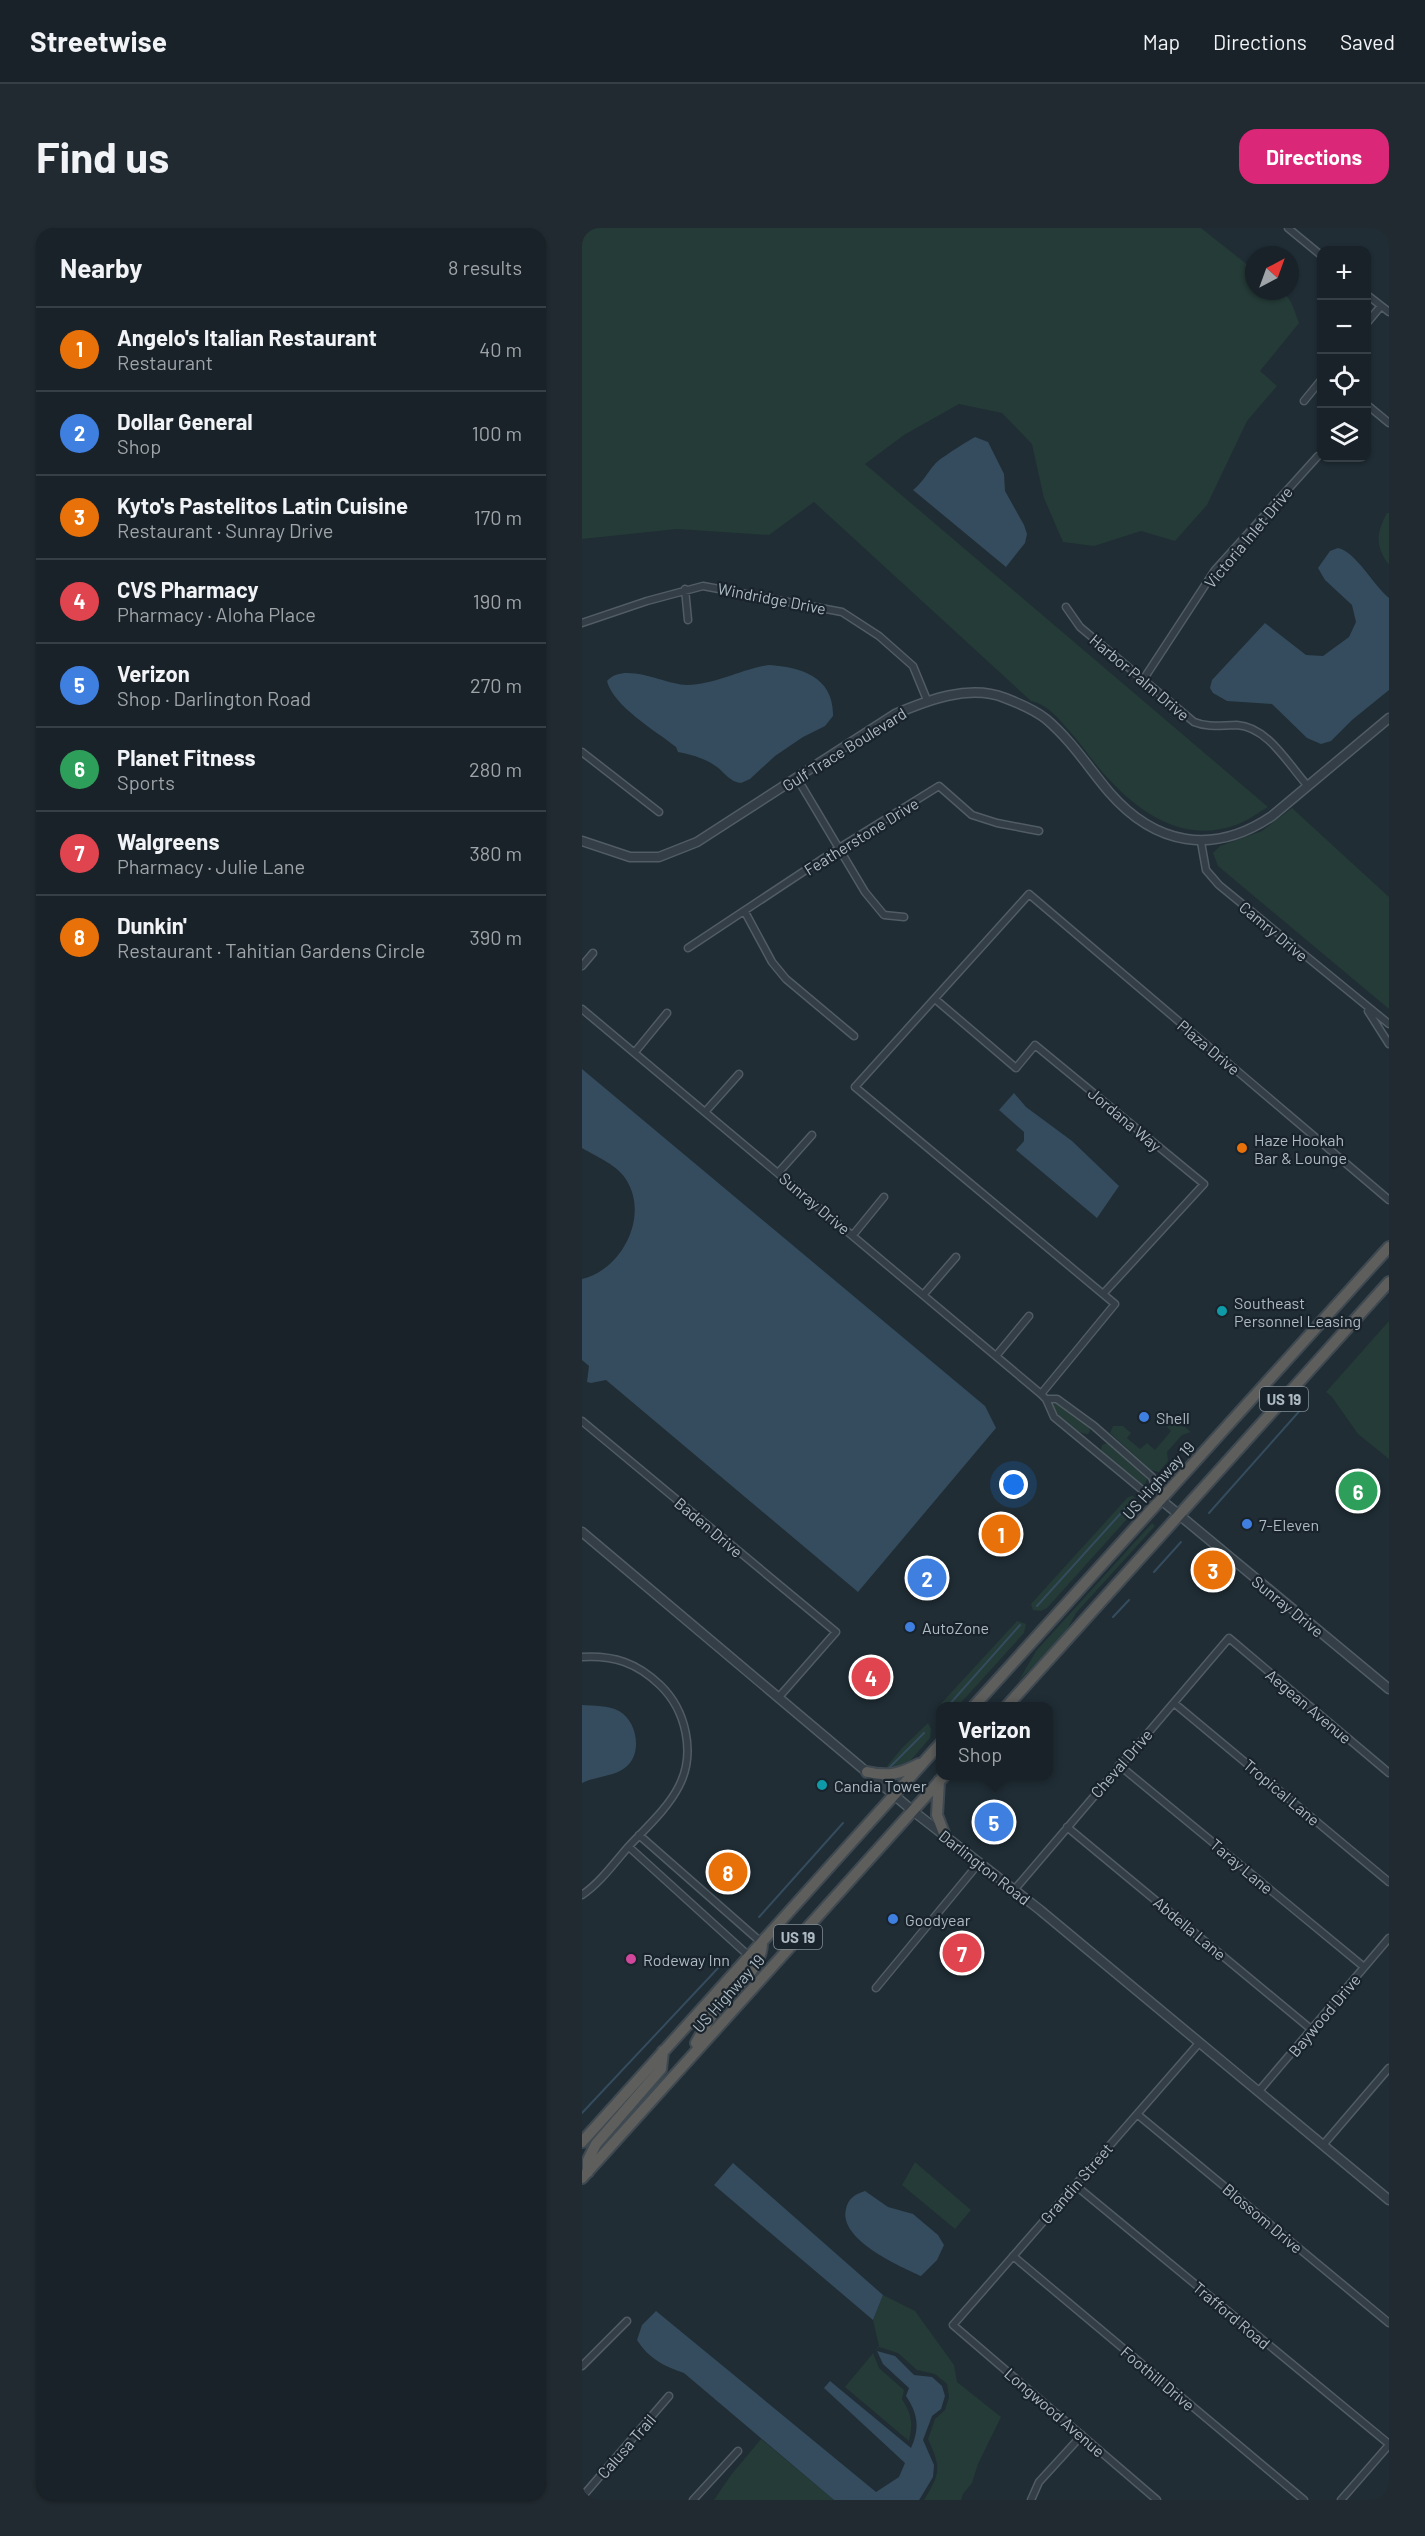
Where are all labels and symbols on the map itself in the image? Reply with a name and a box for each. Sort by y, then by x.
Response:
north arrow [1245,246,1299,300]
street label: Victoria Inlet Drive [1200,482,1296,592]
street label: Windridge Drive [716,578,828,618]
street label: Harbor Palm Drive [1086,630,1194,724]
street label: Gulf Trace Boulevard [779,703,909,795]
street label: Featherstone Drive [800,793,922,879]
street label: Camry Drive [1236,897,1312,965]
street label: Plaza Drive [1174,1015,1244,1079]
street label: Jordana Way [1085,1083,1166,1155]
place label: Haze Hookah Bar & Lounge [1254,1130,1347,1167]
marker: Haze Hookah Bar & Lounge [1235,1141,1249,1155]
street label: Sunray Drive [776,1168,854,1238]
place label: Southeast Personnel Leasing [1234,1293,1361,1330]
marker: Southeast Personnel Leasing [1215,1304,1229,1318]
road number: US 19 [1260,1387,1308,1411]
place label: Shell [1156,1408,1190,1427]
marker: Shell [1137,1410,1151,1424]
street label: US Highway 19 [1118,1437,1198,1523]
pin: 6 [1338,1468,1378,1514]
your location [999,1470,1028,1499]
street label: Baden Drive [671,1493,747,1561]
pin: 1 [982,1512,1020,1556]
place label: 7-Eleven [1259,1515,1319,1534]
marker: 7-Eleven [1240,1517,1254,1531]
pin: 3 [1194,1548,1232,1592]
pin: 2 [908,1556,946,1600]
street label: Sunray Drive [1248,1571,1328,1641]
place label: AutoZone [922,1618,989,1637]
marker: AutoZone [903,1620,917,1634]
pin: 4 [852,1654,890,1700]
street label: Aegean Avenue [1262,1665,1356,1747]
street label: Cheval Drive [1086,1725,1156,1801]
street label: Tropical Lane [1240,1755,1324,1829]
place label: Candia Tower [834,1776,927,1795]
marker: Candia Tower [815,1778,829,1792]
pin: 5 [974,1800,1014,1844]
street label: Darlington Road [936,1826,1034,1908]
street label: Taray Lane [1207,1834,1277,1898]
pin: 8 [708,1850,748,1894]
street label: Abdella Lane [1150,1892,1230,1964]
place label: Goodyear [905,1910,971,1929]
marker: Goodyear [886,1912,900,1926]
road number: US 19 [774,1925,822,1949]
pin: 7 [942,1930,982,1976]
place label: Rodeway Inn [643,1950,730,1969]
street label: US Highway 19 [688,1950,768,2036]
marker: Rodeway Inn [624,1952,638,1966]
street label: Baywood Drive [1284,1970,1364,2060]
street label: Grandin Street [1036,2139,1116,2227]
street label: Blossom Drive [1219,2179,1307,2257]
street label: Trafford Road [1190,2277,1274,2353]
street label: Foothill Drive [1117,2342,1199,2414]
street label: Longwood Avenue [1001,2363,1109,2461]
street label: Calusa Trail [593,2410,659,2482]

